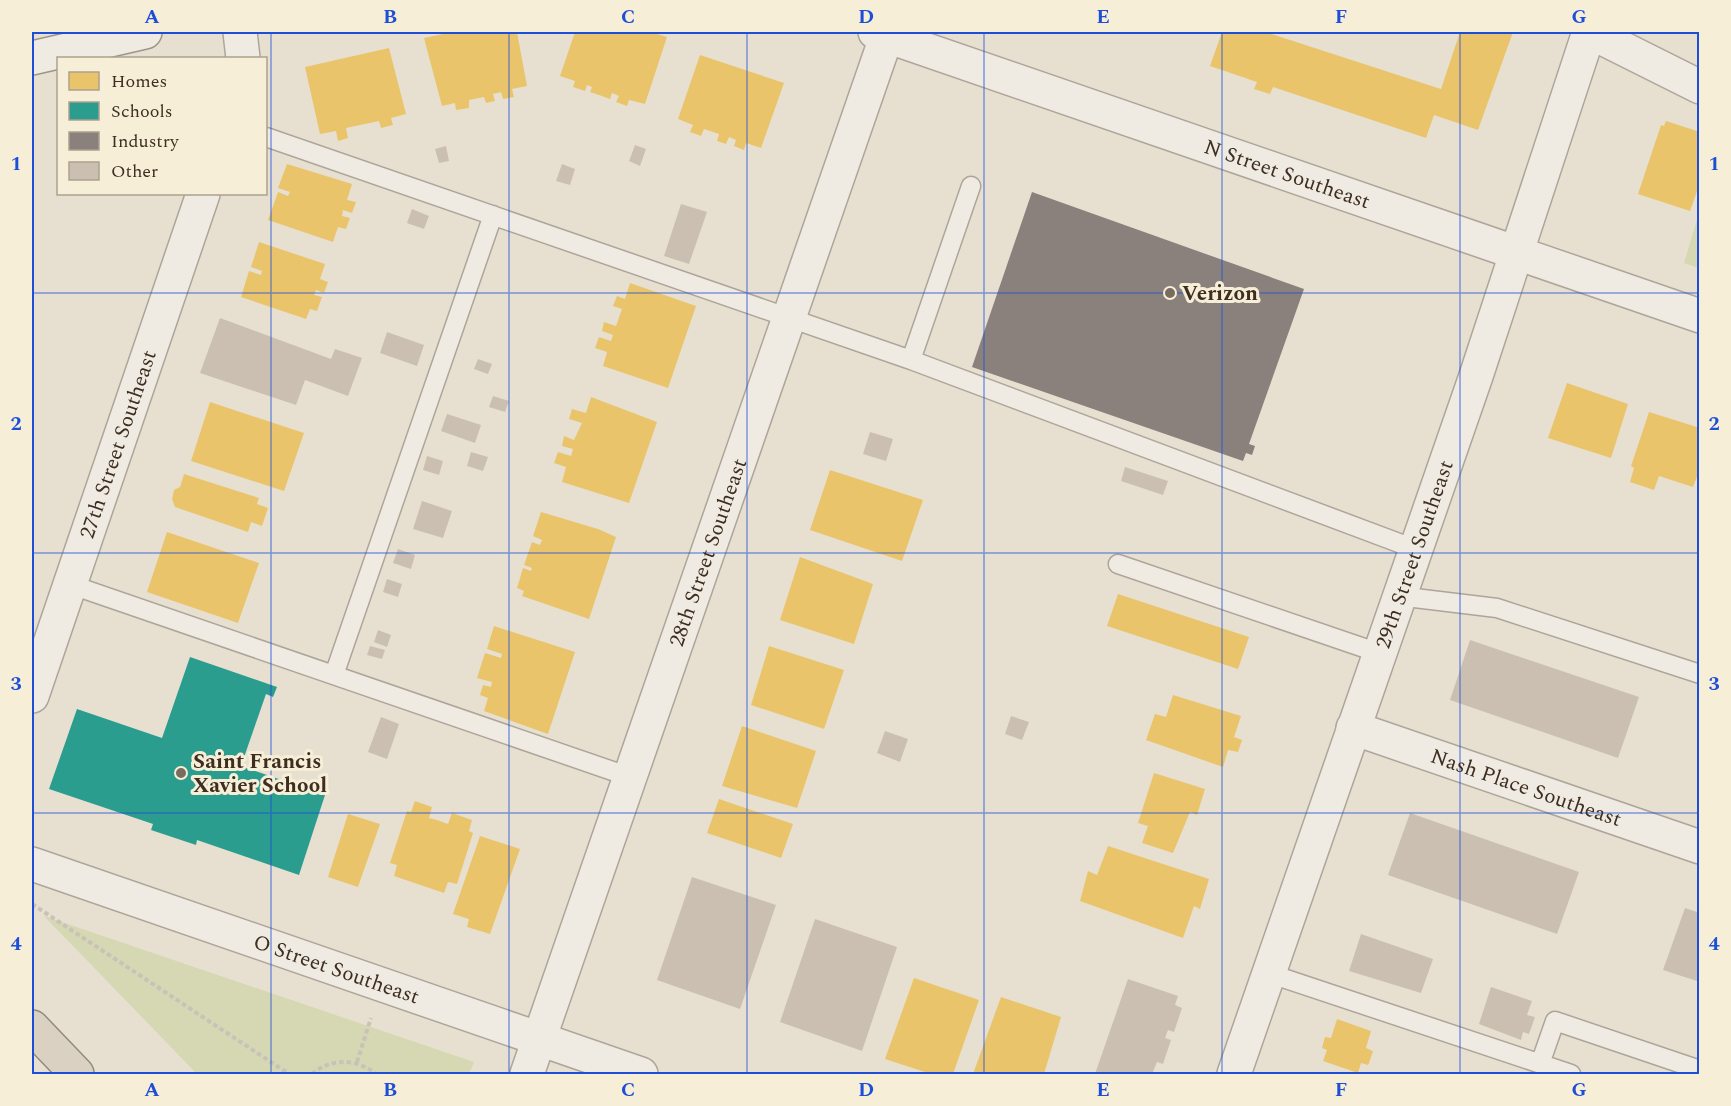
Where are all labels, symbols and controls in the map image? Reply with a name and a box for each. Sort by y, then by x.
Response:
text: A [144,2,160,32]
text: B [383,2,397,32]
text: C [621,2,635,32]
text: D [858,2,874,32]
text: E [1096,2,1110,32]
text: F [1335,2,1347,32]
text: G [1571,2,1587,32]
legend [57,57,267,195]
text: Homes [111,68,167,95]
text: Schools [111,98,173,125]
text: Industry [111,128,180,155]
street label: N Street Southeast [1200,131,1374,218]
text: 1 [10,149,22,179]
text: 1 [1708,149,1720,179]
text: Other [111,158,158,185]
place label: Verizon [1182,278,1258,310]
marker: Verizon [1163,286,1177,300]
street label: 27th Street Southeast [72,346,166,543]
text: 2 [10,409,22,439]
text: 2 [1708,409,1720,439]
street label: 28th Street Southeast [661,454,756,651]
street label: 29th Street Southeast [1368,456,1463,653]
text: 3 [10,669,22,699]
text: 3 [1708,669,1720,699]
street label: Nash Place Southeast [1426,741,1626,836]
place label: Saint Francis Xavier School [193,746,327,802]
marker: Saint Francis Xavier School [174,766,188,780]
street label: O Street Southeast [249,926,423,1013]
text: 4 [10,929,22,959]
text: 4 [1708,929,1720,959]
text: A [144,1075,160,1105]
text: B [383,1075,397,1105]
text: C [621,1075,635,1105]
text: D [858,1075,874,1105]
text: E [1096,1075,1110,1105]
text: F [1335,1075,1347,1105]
text: G [1571,1075,1587,1105]

